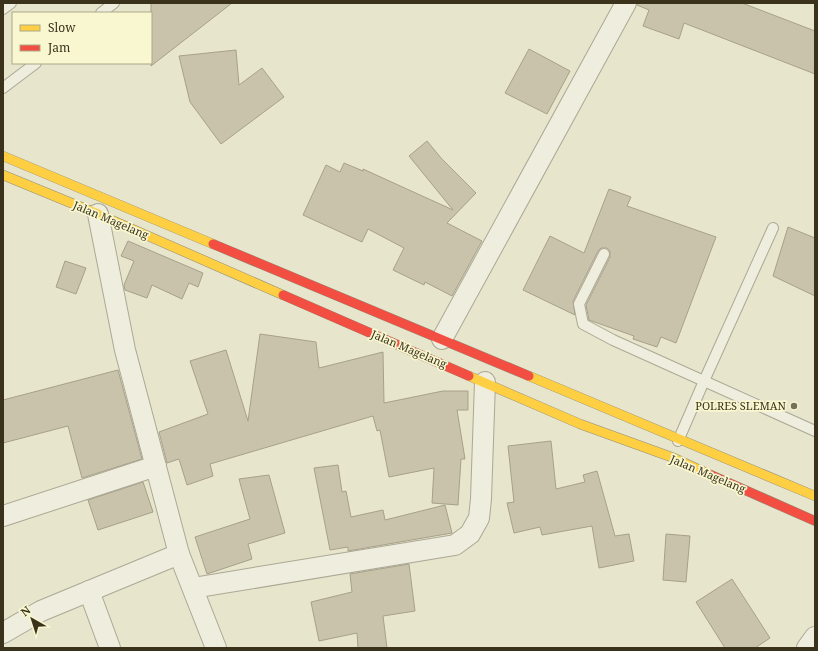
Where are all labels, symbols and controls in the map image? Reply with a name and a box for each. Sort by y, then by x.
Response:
legend [12,12,152,64]
text: Slow [48,19,76,36]
text: Jam [47,39,70,56]
street label: Jalan Magelang [70,196,151,242]
street label: Jalan Magelang [368,325,449,371]
place label: POLRES SLEMAN [695,398,787,413]
marker: POLRES SLEMAN [789,401,799,411]
street label: Jalan Magelang [667,450,748,496]
north arrow [12,599,52,639]
text: N [17,602,34,619]

